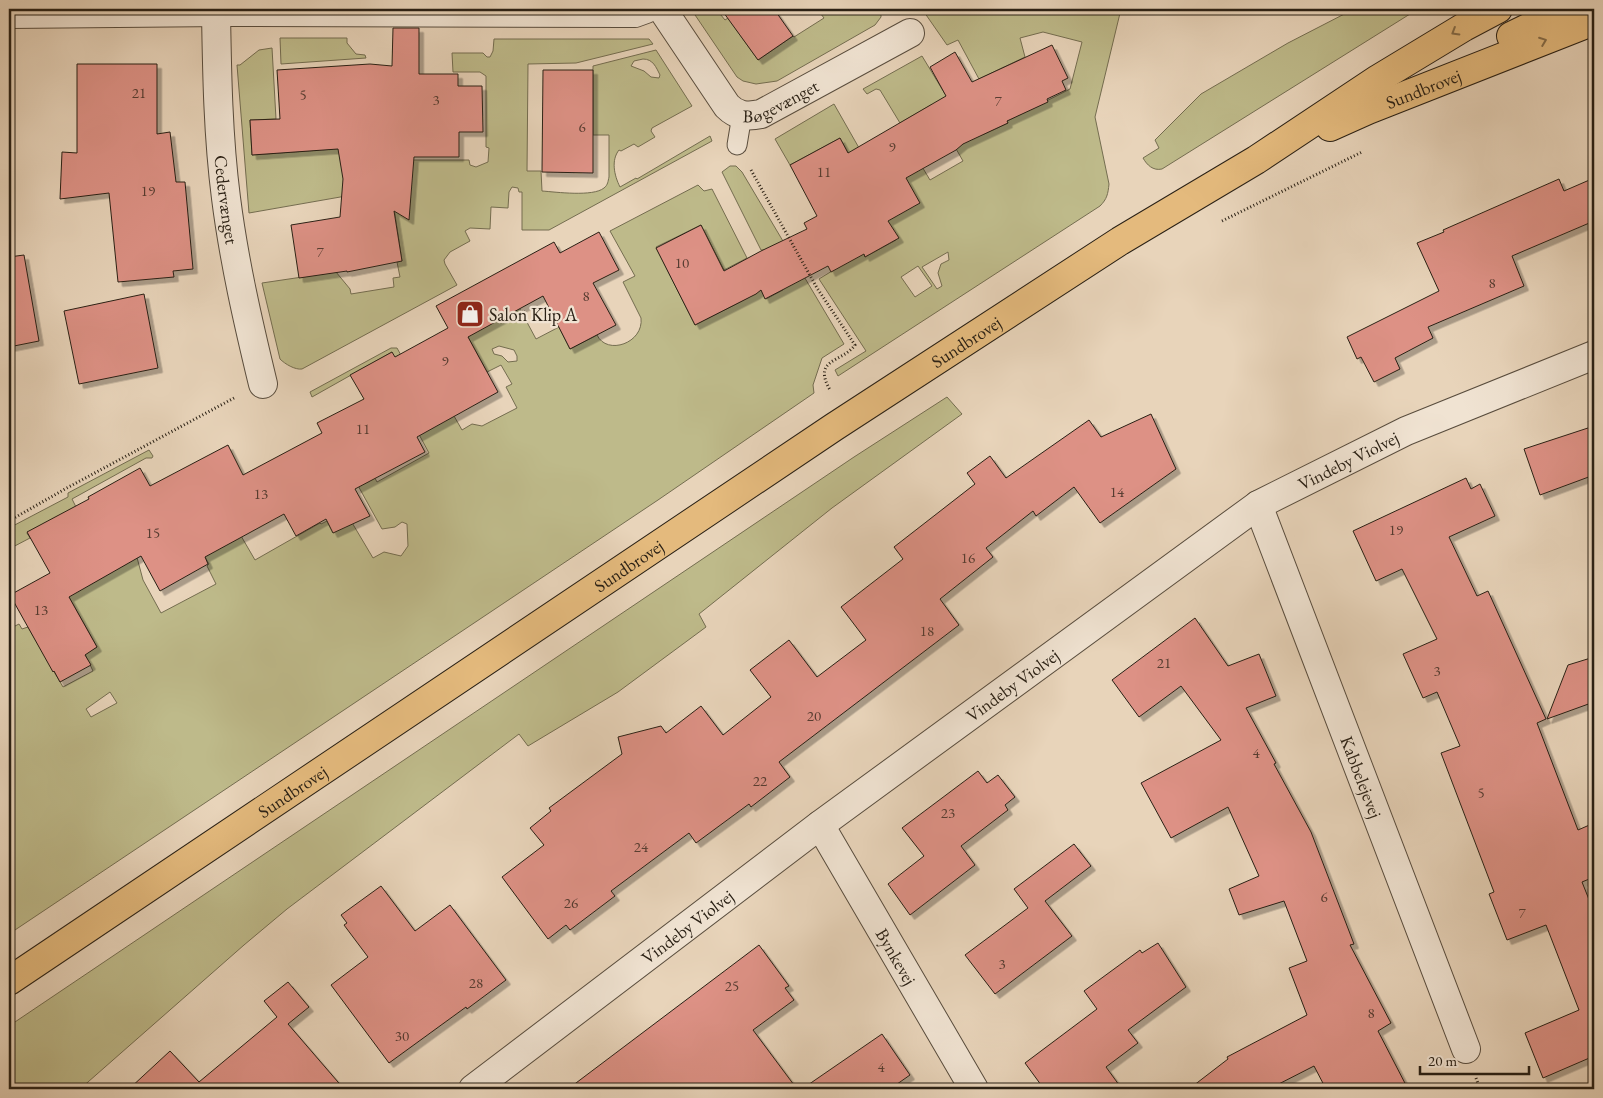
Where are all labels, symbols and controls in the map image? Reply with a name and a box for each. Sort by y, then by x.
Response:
one-way arrow [1452,26,1461,35]
one-way arrow [1538,36,1547,47]
street label: Sundbrovej [1382,63,1464,113]
street label: Bøgevænget [742,73,823,127]
house number: 21 [132,83,146,102]
house number: 5 [299,85,307,104]
house number: 3 [432,90,440,109]
house number: 7 [994,91,1002,110]
house number: 6 [578,117,586,136]
house number: 9 [888,137,896,156]
street label: Cedervænget [210,154,244,246]
house number: 11 [817,162,831,181]
house number: 19 [141,181,155,200]
house number: 7 [316,242,324,261]
house number: 10 [675,253,689,272]
house number: 8 [1488,273,1496,292]
house number: 8 [582,286,590,305]
shop icon: Salon Klip A [455,299,485,329]
place label: Salon Klip A [489,303,578,326]
street label: Sundbrovej [926,310,1005,372]
house number: 9 [441,351,449,370]
house number: 11 [356,419,370,438]
street label: Vindeby Violvej [1294,425,1402,495]
house number: 14 [1110,482,1125,501]
house number: 13 [254,484,268,503]
house number: 19 [1389,520,1403,539]
house number: 15 [146,523,160,542]
street label: Sundbrovej [589,534,668,597]
house number: 16 [961,548,975,567]
house number: 13 [34,600,48,619]
house number: 18 [920,621,934,640]
street label: Vindeby Violvej [961,643,1063,726]
house number: 21 [1157,653,1171,672]
house number: 3 [1433,661,1441,680]
house number: 20 [807,706,821,725]
street label: Kabbelejevej [1336,733,1388,821]
house number: 4 [1252,743,1260,762]
street label: Sundbrovej [253,759,331,822]
house number: 22 [753,771,768,790]
house number: 5 [1477,783,1485,802]
house number: 23 [941,803,955,822]
house number: 24 [634,837,649,856]
street label: Vindeby Violvej [636,884,738,969]
house number: 6 [1320,887,1328,906]
house number: 26 [564,893,578,912]
house number: 7 [1518,903,1526,922]
street label: Bynkevej [871,924,922,989]
house number: 3 [998,954,1006,973]
house number: 28 [469,973,483,992]
house number: 25 [725,976,739,995]
house number: 8 [1367,1003,1375,1022]
house number: 30 [395,1026,409,1045]
scale bar [1420,1043,1529,1075]
text: 20 m [1428,1051,1457,1070]
house number: 4 [877,1057,885,1076]

